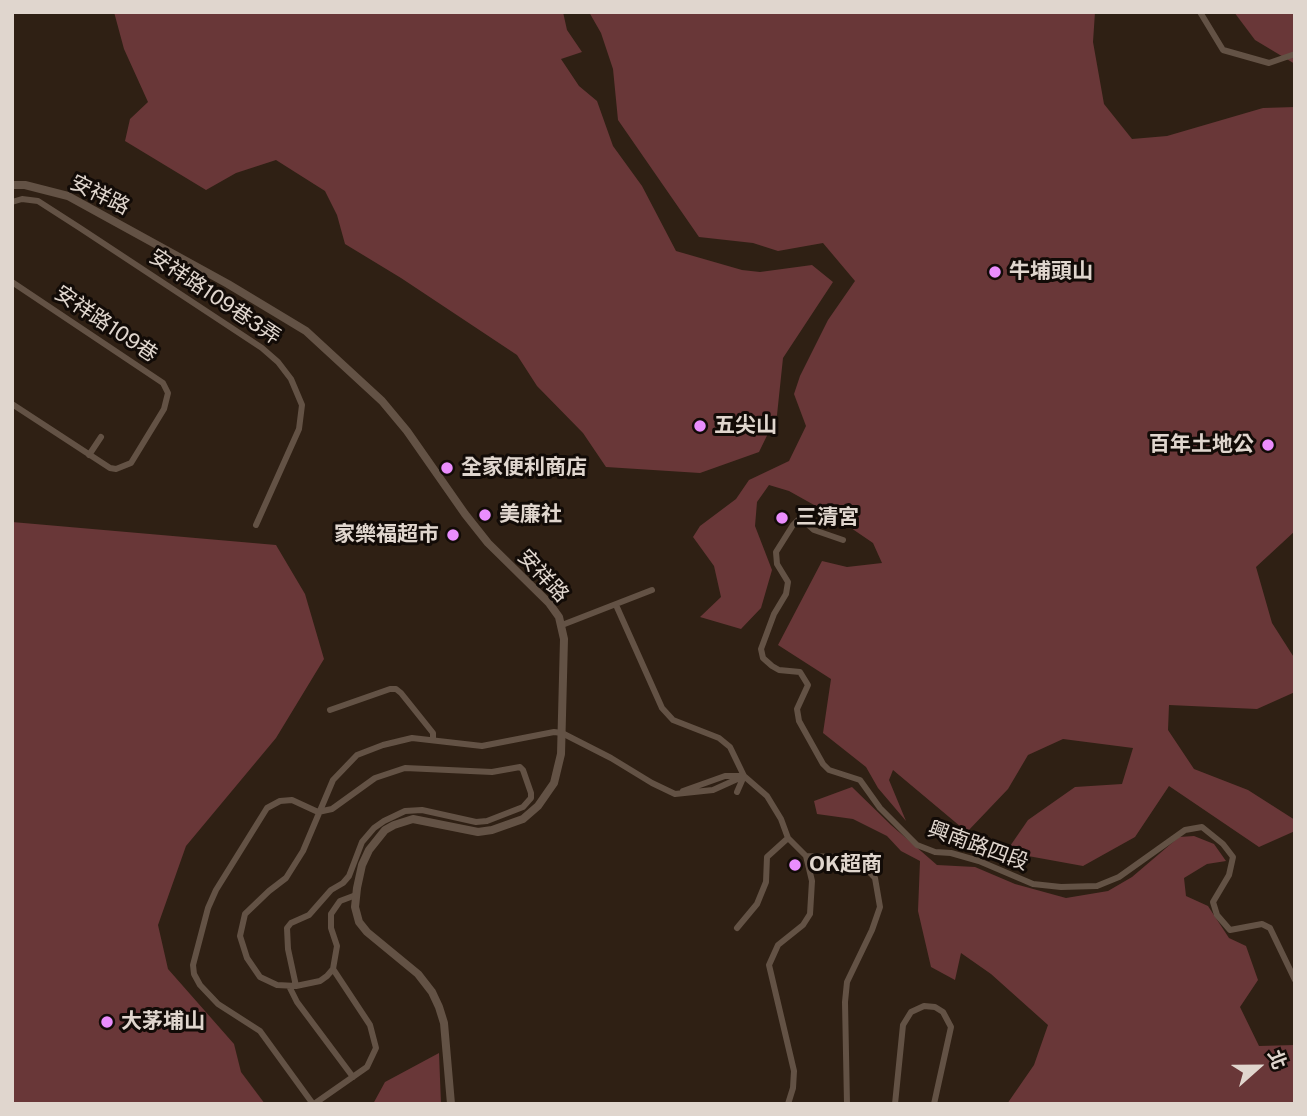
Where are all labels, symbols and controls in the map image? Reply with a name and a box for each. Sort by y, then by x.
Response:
street label: 安祥路 [66,170,134,220]
street label: 安祥路109巷3弄 [145,244,285,350]
place label: 牛埔頭山 [1009,259,1093,285]
marker: 牛埔頭山 [987,264,1003,280]
street label: 安祥路109巷 [50,280,162,368]
place label: 五尖山 [714,413,777,439]
marker: 五尖山 [692,418,708,434]
place label: 百年土地公 [1149,432,1254,458]
marker: 百年土地公 [1260,437,1276,453]
place label: 全家便利商店 [461,455,587,481]
marker: 全家便利商店 [439,460,455,476]
place label: 美廉社 [499,502,562,528]
place label: 三清宮 [796,505,859,531]
marker: 美廉社 [477,507,493,523]
marker: 三清宮 [774,510,790,526]
place label: 家樂福超市 [334,522,439,548]
marker: 家樂福超市 [445,527,461,543]
street label: 安祥路 [512,544,574,608]
street label: 興南路四段 [924,816,1032,876]
place label: OK超商 [809,852,882,878]
marker: OK超商 [787,857,803,873]
place label: 大茅埔山 [121,1009,205,1035]
marker: 大茅埔山 [99,1014,115,1030]
north arrow [1223,1032,1293,1102]
text: 北 [1264,1047,1291,1072]

